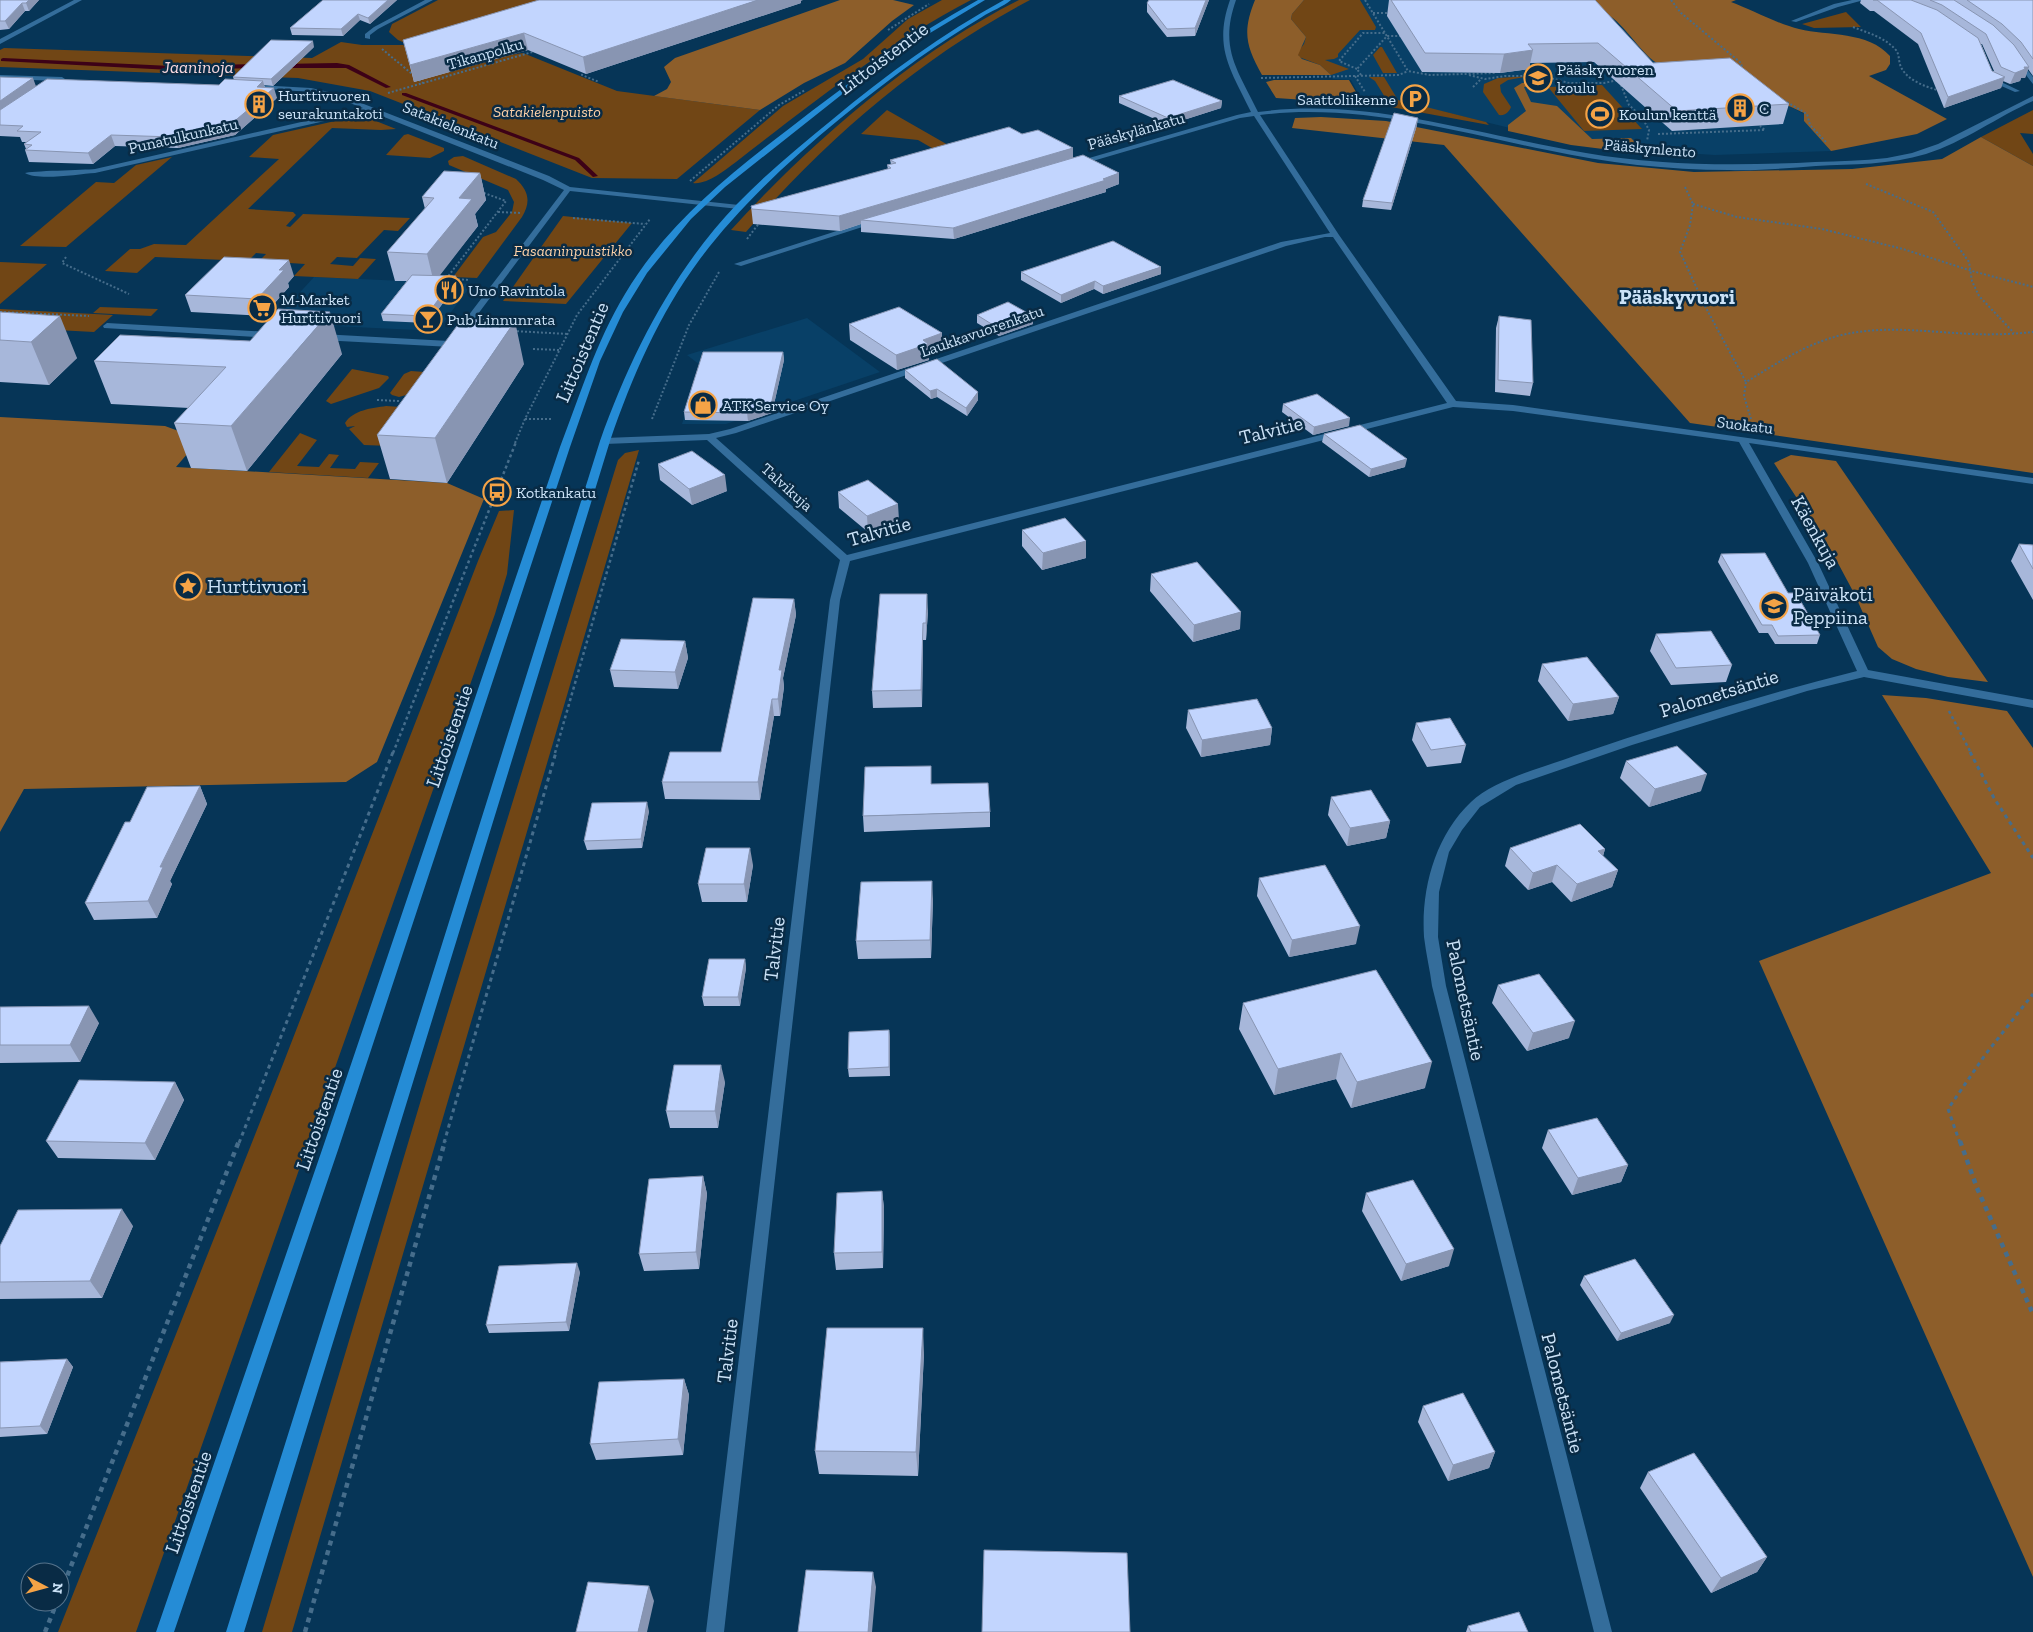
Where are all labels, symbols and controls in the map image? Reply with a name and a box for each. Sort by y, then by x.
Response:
street label: Littoistentie [833,16,933,100]
street label: Tikanpolku [445,34,525,74]
water label: Jaaninoja [161,56,234,78]
place label: Pääskyvuoren koulu [1557,60,1655,97]
school or university icon: Pääskyvuoren koulu [1523,63,1553,93]
parking icon: Saattoliikenne [1400,84,1430,114]
place label: Hurttivuoren seurakuntakoti [278,86,383,123]
building icon: Hurttivuoren seurakuntakoti [244,89,274,119]
place label: Saattoliikenne [1297,90,1396,109]
building icon: C [1725,93,1755,123]
street label: Satakielenkatu [400,97,502,153]
sports icon: Koulun kenttä [1585,99,1615,129]
place label: C [1759,99,1769,118]
park label: Satakielenpuisto [493,102,601,121]
place label: Koulun kenttä [1619,105,1717,124]
street label: Pääskylänkatu [1085,108,1187,154]
street label: Punatulkunkatu [126,114,240,158]
street label: Pääskynlento [1603,135,1697,161]
park label: Fasaaninpuistikko [514,241,632,260]
restaurant icon: Uno Ravintola [434,275,464,305]
place label: Uno Ravintola [468,281,566,300]
district label: Pääskyvuori [1619,284,1735,309]
place label: M-Market Hurttivuori [281,290,362,327]
supermarket icon: M-Market Hurttivuori [247,293,277,323]
street label: Littoistentie [550,298,614,406]
street label: Laukkavuorenkatu [918,301,1046,361]
bar icon: Pub Linnunrata [413,304,443,334]
place label: Pub Linnunrata [447,310,555,329]
shop icon: ATK Service Oy [688,390,718,420]
place label: ATK Service Oy [722,396,830,415]
street label: Talvitie [1237,411,1305,449]
street label: Suokatu [1716,412,1774,438]
street label: Talvikuja [757,459,817,515]
bus stop icon: Kotkankatu [482,477,512,507]
place label: Kotkankatu [516,483,596,502]
street label: Käenkuja [1786,491,1846,573]
street label: Talvitie [845,511,913,551]
place icon: Hurttivuori [173,571,203,601]
place label: Hurttivuori [207,574,308,598]
place label: Päiväkoti Peppiina [1793,582,1873,629]
school or university icon: Päiväkoti Peppiina [1759,591,1789,621]
street label: Palometsäntie [1657,664,1781,722]
street label: Littoistentie [420,682,478,790]
street label: Talvitie [758,915,790,983]
street label: Palometsäntie [1441,937,1491,1063]
street label: Littoistentie [290,1065,348,1173]
street label: Talvitie [711,1317,743,1385]
street label: Palometsäntie [1536,1330,1590,1456]
street label: Littoistentie [159,1448,217,1556]
north arrow [20,1562,70,1612]
text: N [48,1582,66,1595]

